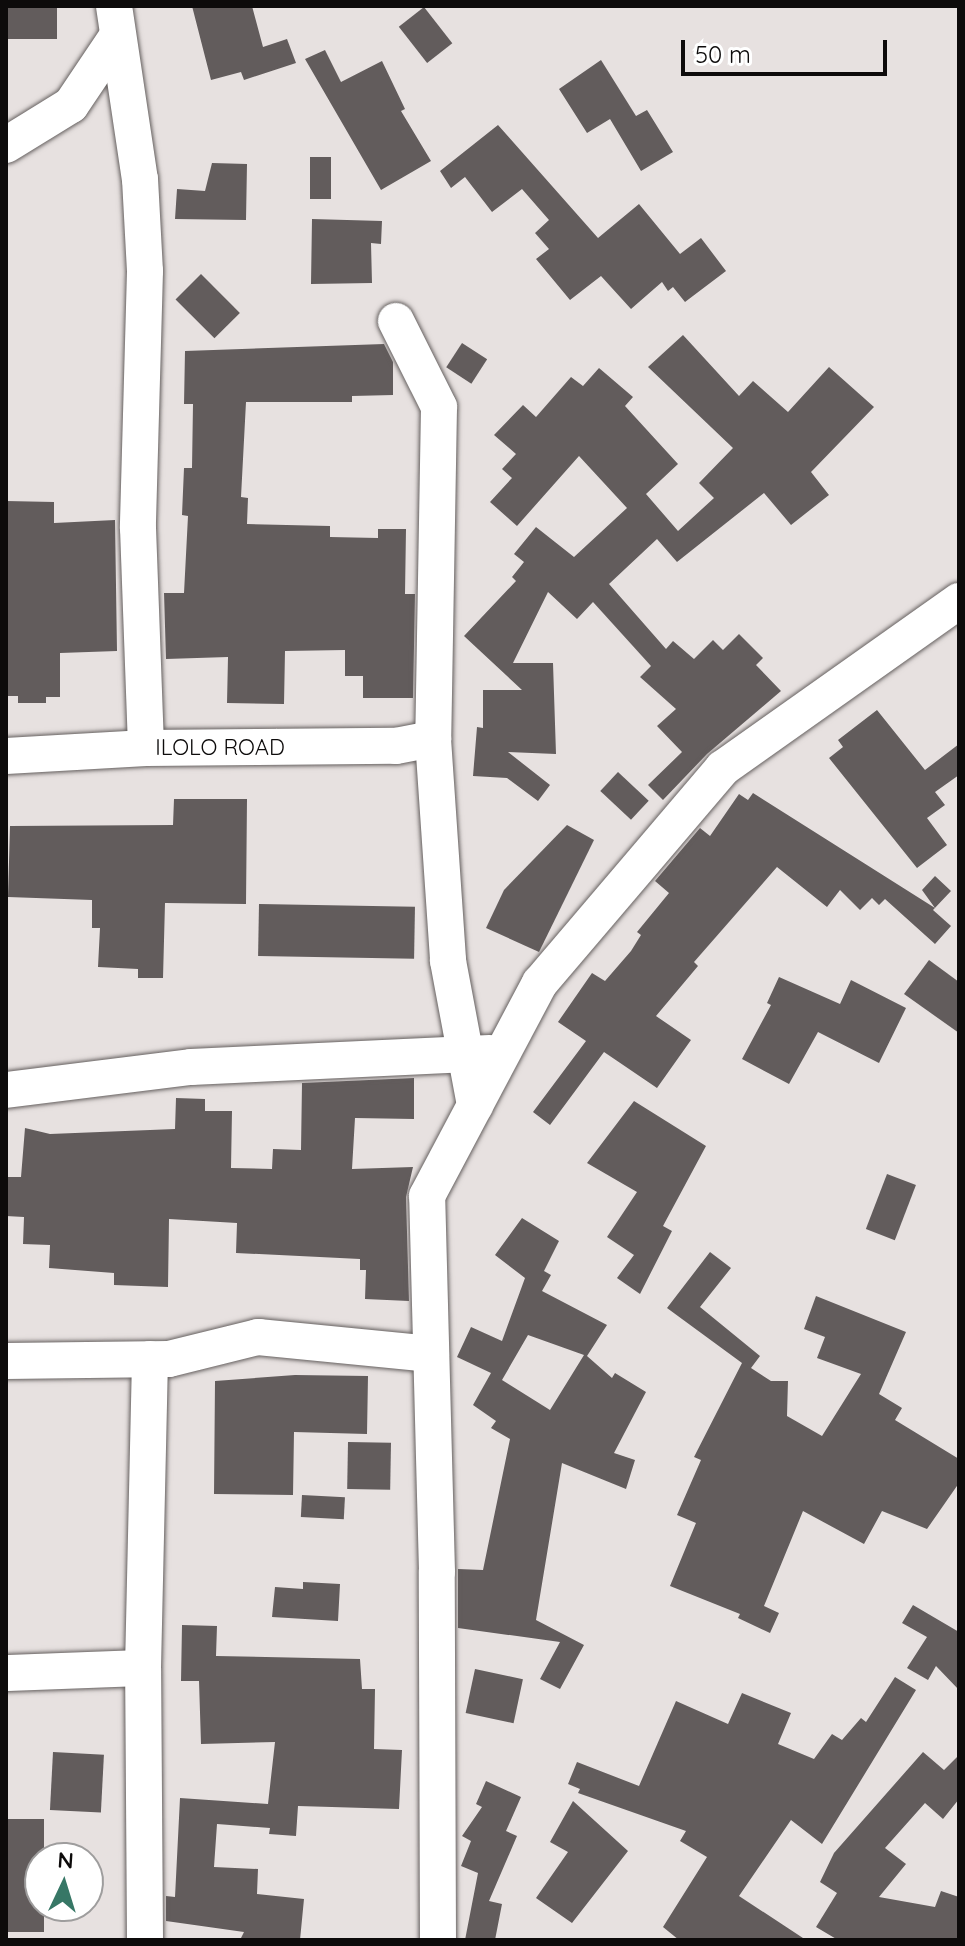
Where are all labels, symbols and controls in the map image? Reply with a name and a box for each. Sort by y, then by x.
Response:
scale bar [685,24,891,74]
text: 50 m [695,39,751,69]
street label: ILOLO ROAD [155,735,285,761]
north arrow [24,1842,104,1922]
text: N [56,1846,75,1875]

